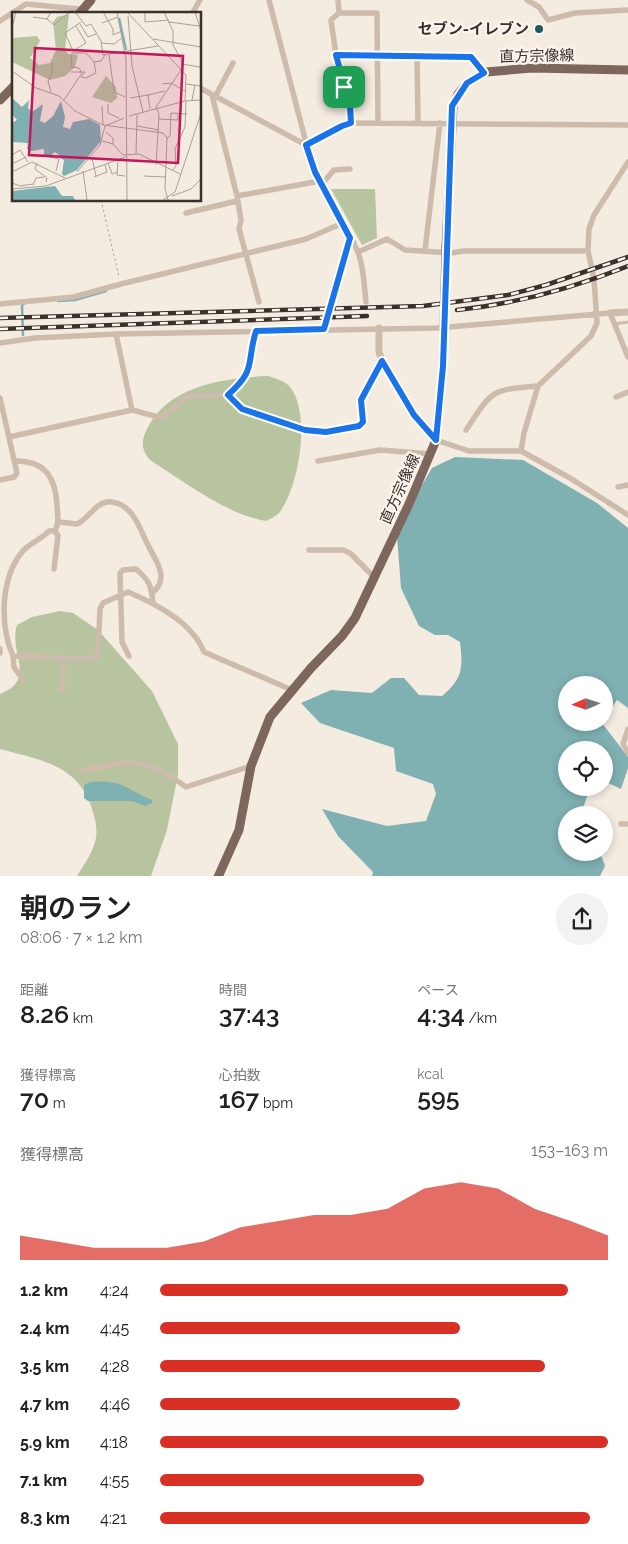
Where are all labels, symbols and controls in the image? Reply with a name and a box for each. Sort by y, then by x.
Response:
inset map [12,12,201,201]
place label: セブン-イレブン [418,20,529,38]
marker: セブン-イレブン [533,23,545,35]
street label: 直方宗像線 [499,46,575,66]
pin [323,66,365,108]
icon: arrive [330,73,358,101]
street label: 直方宗像線 [377,451,423,527]
north arrow [558,676,612,731]
map controls [558,676,613,861]
button: locate [558,741,613,796]
button: layers [558,806,613,861]
text: 朝のラン [20,892,132,925]
button: share [556,893,608,945]
text: 08:06 · 7 × 1.2 km [20,928,142,947]
text: 距離 [20,982,48,998]
text: 時間 [219,982,247,998]
text: ペース [417,982,459,998]
text: 8.26 [20,999,69,1029]
text: 37:43 [219,999,279,1029]
text: 4:34 [417,999,465,1029]
text: km [69,1010,93,1026]
text: /km [465,1010,497,1026]
text: kcal [417,1066,444,1082]
text: 獲得標高 [20,1067,76,1083]
text: 心拍数 [219,1067,261,1083]
text: 595 [417,1082,460,1112]
text: 70 [20,1084,49,1114]
text: 167 [219,1084,259,1114]
text: m [49,1095,66,1111]
text: bpm [259,1095,293,1111]
text: 153–163 m [531,1141,608,1160]
text: 獲得標高 [20,1145,84,1164]
text: 1.2 km [20,1281,68,1300]
text: 4:24 [100,1281,129,1300]
text: 2.4 km [20,1319,69,1338]
text: 4:45 [100,1319,129,1338]
text: 3.5 km [20,1357,69,1376]
text: 4:28 [100,1357,130,1376]
text: 4.7 km [20,1395,69,1414]
text: 4:46 [100,1395,130,1414]
text: 5.9 km [20,1433,70,1452]
text: 4:18 [100,1433,128,1452]
text: 7.1 km [20,1471,67,1490]
text: 4:55 [100,1471,129,1490]
text: 8.3 km [20,1509,70,1528]
text: 4:21 [100,1509,127,1528]

